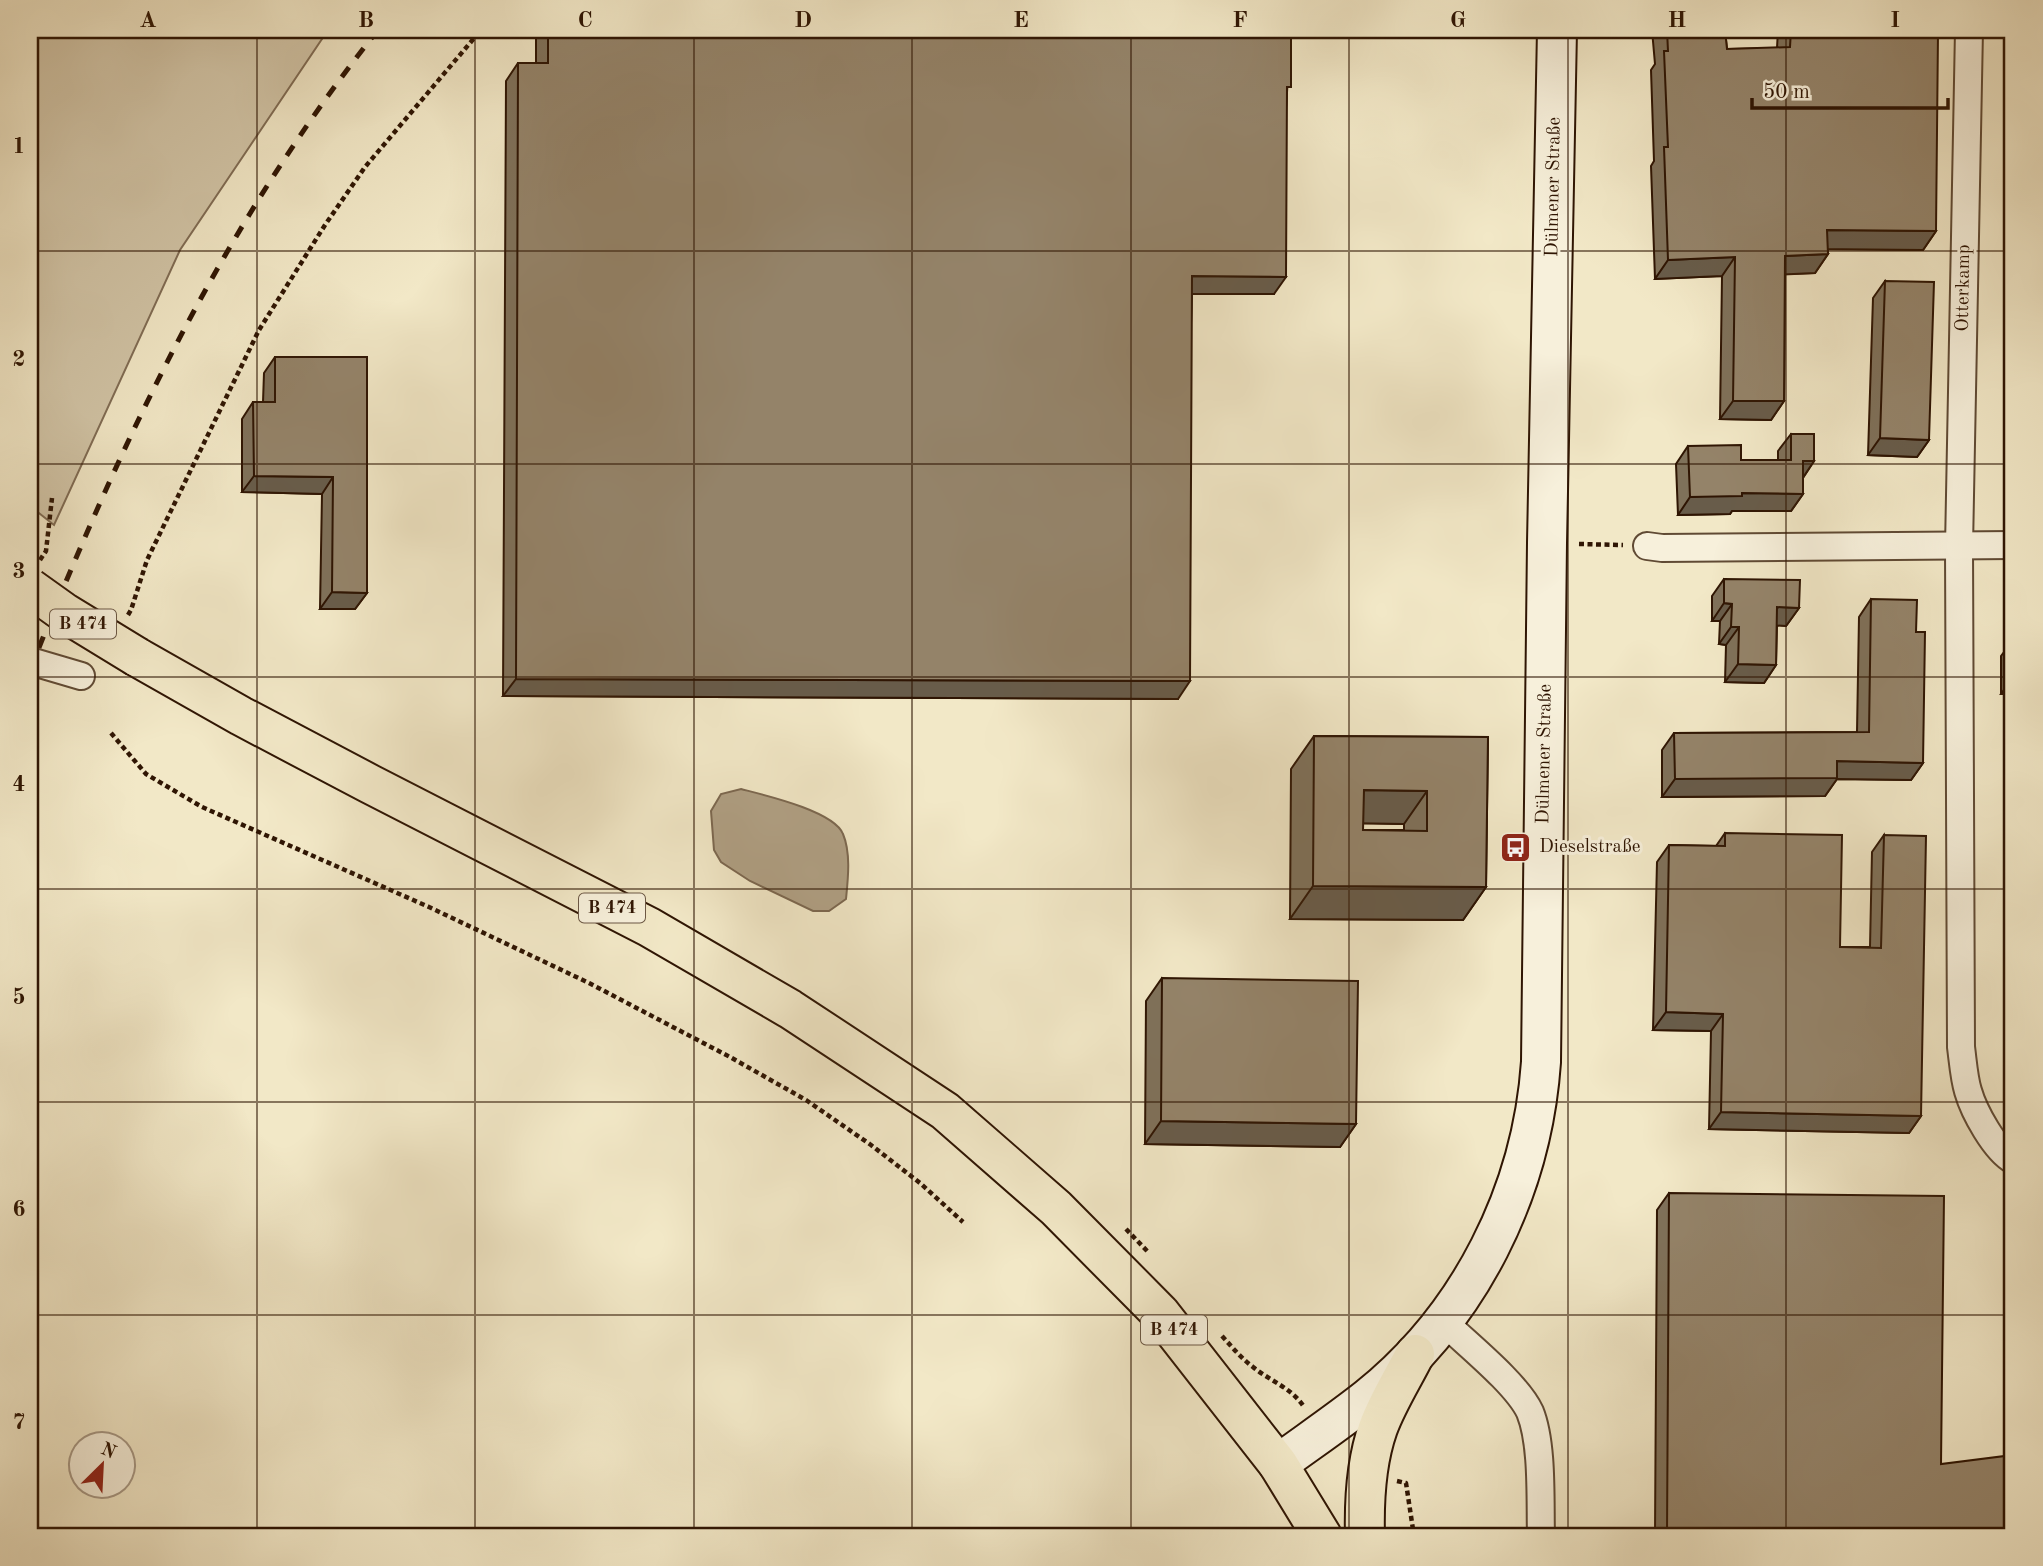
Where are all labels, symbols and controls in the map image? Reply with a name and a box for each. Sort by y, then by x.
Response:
text: A [139,9,157,32]
text: B [358,9,374,32]
text: C [577,9,593,32]
text: D [794,9,812,32]
text: E [1013,9,1029,32]
text: F [1232,9,1248,32]
text: G [1450,9,1466,32]
text: H [1668,9,1686,32]
text: I [1890,9,1900,32]
scale bar [1752,66,1948,110]
text: 50 m [1763,82,1810,103]
street label: Dülmener Straße [1543,117,1565,257]
text: 1 [12,135,26,158]
street label: Otterkamp [1954,244,1974,332]
text: 2 [12,348,26,371]
text: 3 [12,560,26,583]
road number: B 474 [50,610,116,638]
street label: Dülmener Straße [1534,684,1556,824]
text: 4 [12,773,26,796]
bus stop icon: Dieselstraße [1499,830,1533,864]
place label: Dieselstraße [1539,838,1641,857]
road number: B 474 [579,894,645,923]
text: 5 [12,986,26,1009]
text: 6 [12,1198,26,1221]
road number: B 474 [1141,1316,1207,1344]
text: 7 [12,1411,26,1434]
north arrow [66,1430,136,1500]
text: N [97,1440,119,1464]

